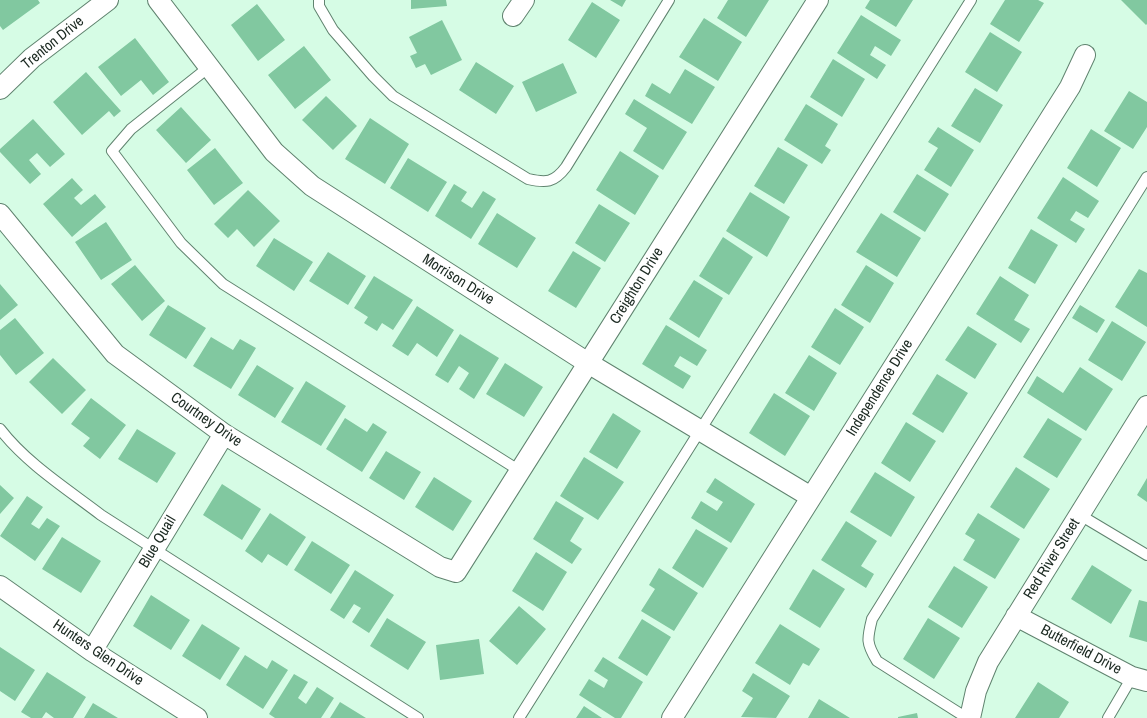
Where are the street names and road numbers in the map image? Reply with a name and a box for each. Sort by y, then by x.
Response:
street label: Trenton Drive [18,12,88,74]
street label: Creighton Drive [606,244,668,328]
street label: Morrison Drive [419,251,497,309]
street label: Independence Drive [843,336,917,440]
street label: Courtney Drive [167,389,245,451]
street label: Blue Quail [135,513,181,571]
street label: Red River Street [1020,515,1084,603]
street label: Hunters Glen Drive [49,616,147,690]
street label: Butterfield Drive [1038,621,1124,679]

